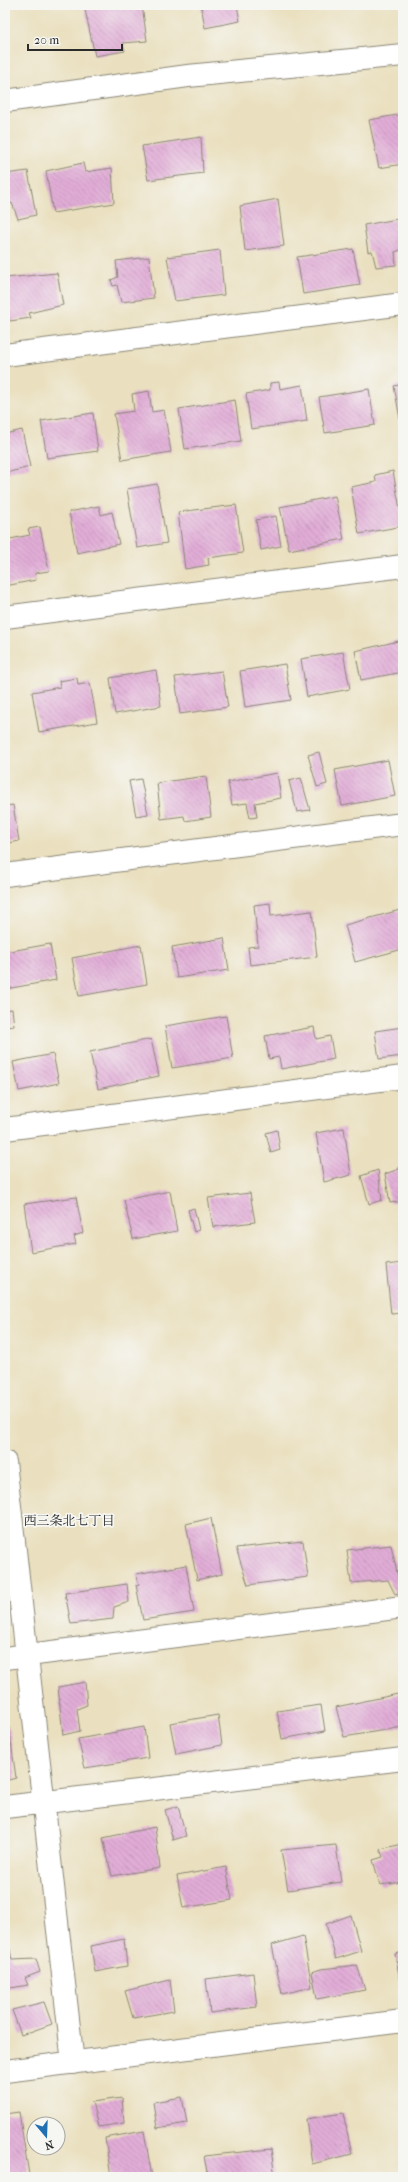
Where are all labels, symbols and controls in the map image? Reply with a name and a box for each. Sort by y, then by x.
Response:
scale bar [28,26,122,52]
text: 20 m [34,33,59,47]
district label: 西三条北七丁目 [23,1513,115,1528]
north arrow [26,2116,66,2156]
text: N [42,2137,55,2153]

